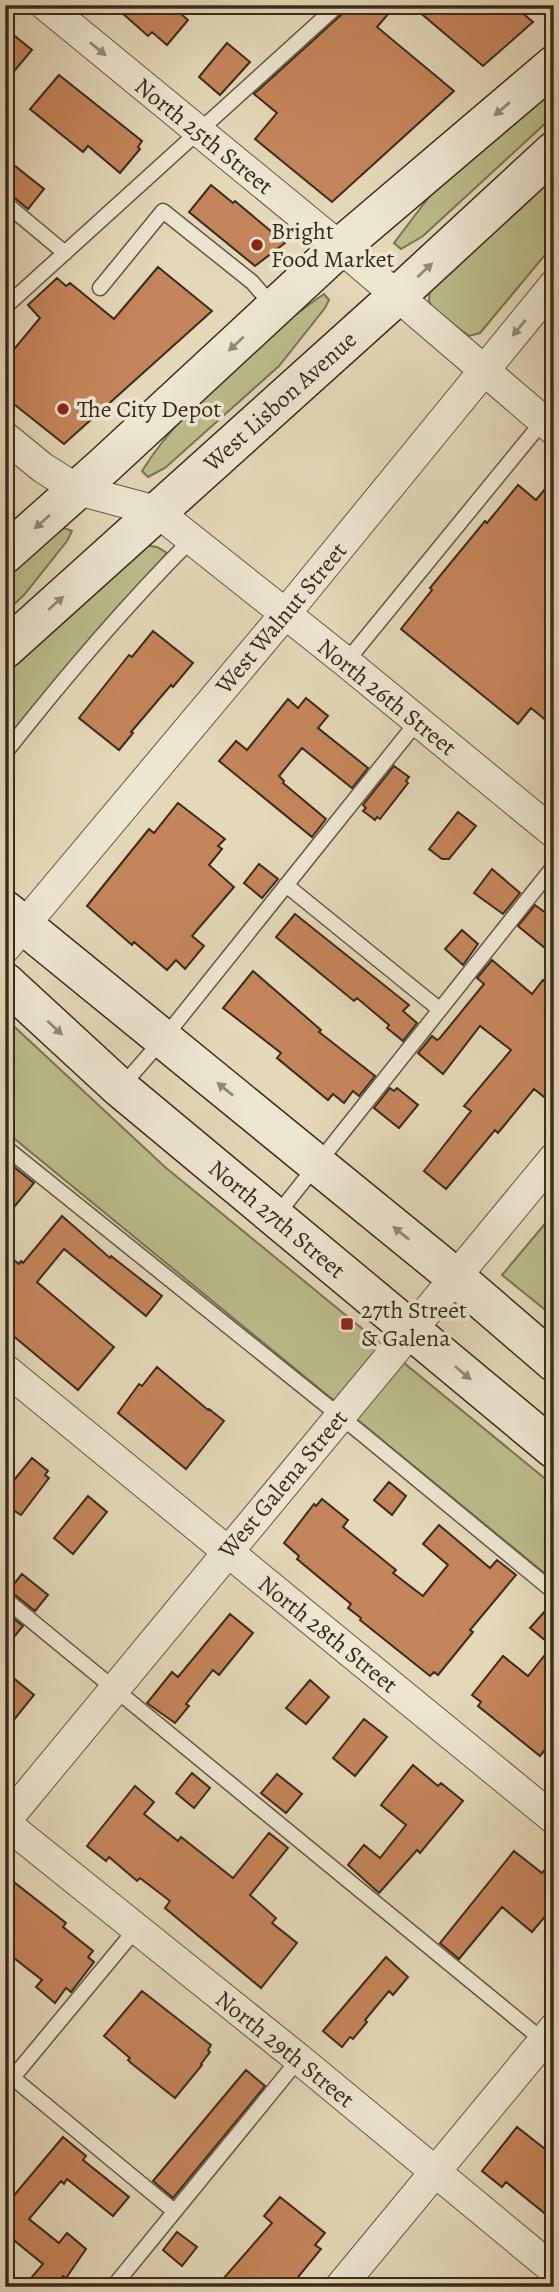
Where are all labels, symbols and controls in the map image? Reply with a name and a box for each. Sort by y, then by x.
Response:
one-way arrow [88,41,106,56]
street label: North 25th Street [128,70,280,202]
one-way arrow [493,101,511,117]
place label: Bright Food Market [271,215,394,275]
marker: Bright Food Market [249,237,265,253]
one-way arrow [416,263,433,279]
one-way arrow [512,320,527,337]
street label: West Lisbon Avenue [196,324,363,479]
one-way arrow [228,335,245,351]
place label: The City Depot [77,393,221,425]
marker: The City Depot [55,401,71,417]
one-way arrow [33,514,50,529]
street label: West Walnut Street [207,535,354,701]
one-way arrow [47,595,65,611]
street label: North 26th Street [311,631,463,763]
one-way arrow [46,1020,64,1036]
one-way arrow [216,1082,233,1097]
street label: North 27th Street [202,1152,352,1286]
one-way arrow [393,1226,410,1241]
place label: 27th Street & Galena [361,1294,467,1354]
marker: 27th Street & Galena [339,1316,355,1332]
one-way arrow [454,1365,471,1380]
street label: West Galena Street [211,1403,355,1566]
street label: North 28th Street [252,1568,405,1700]
street label: North 29th Street [209,1983,361,2115]

